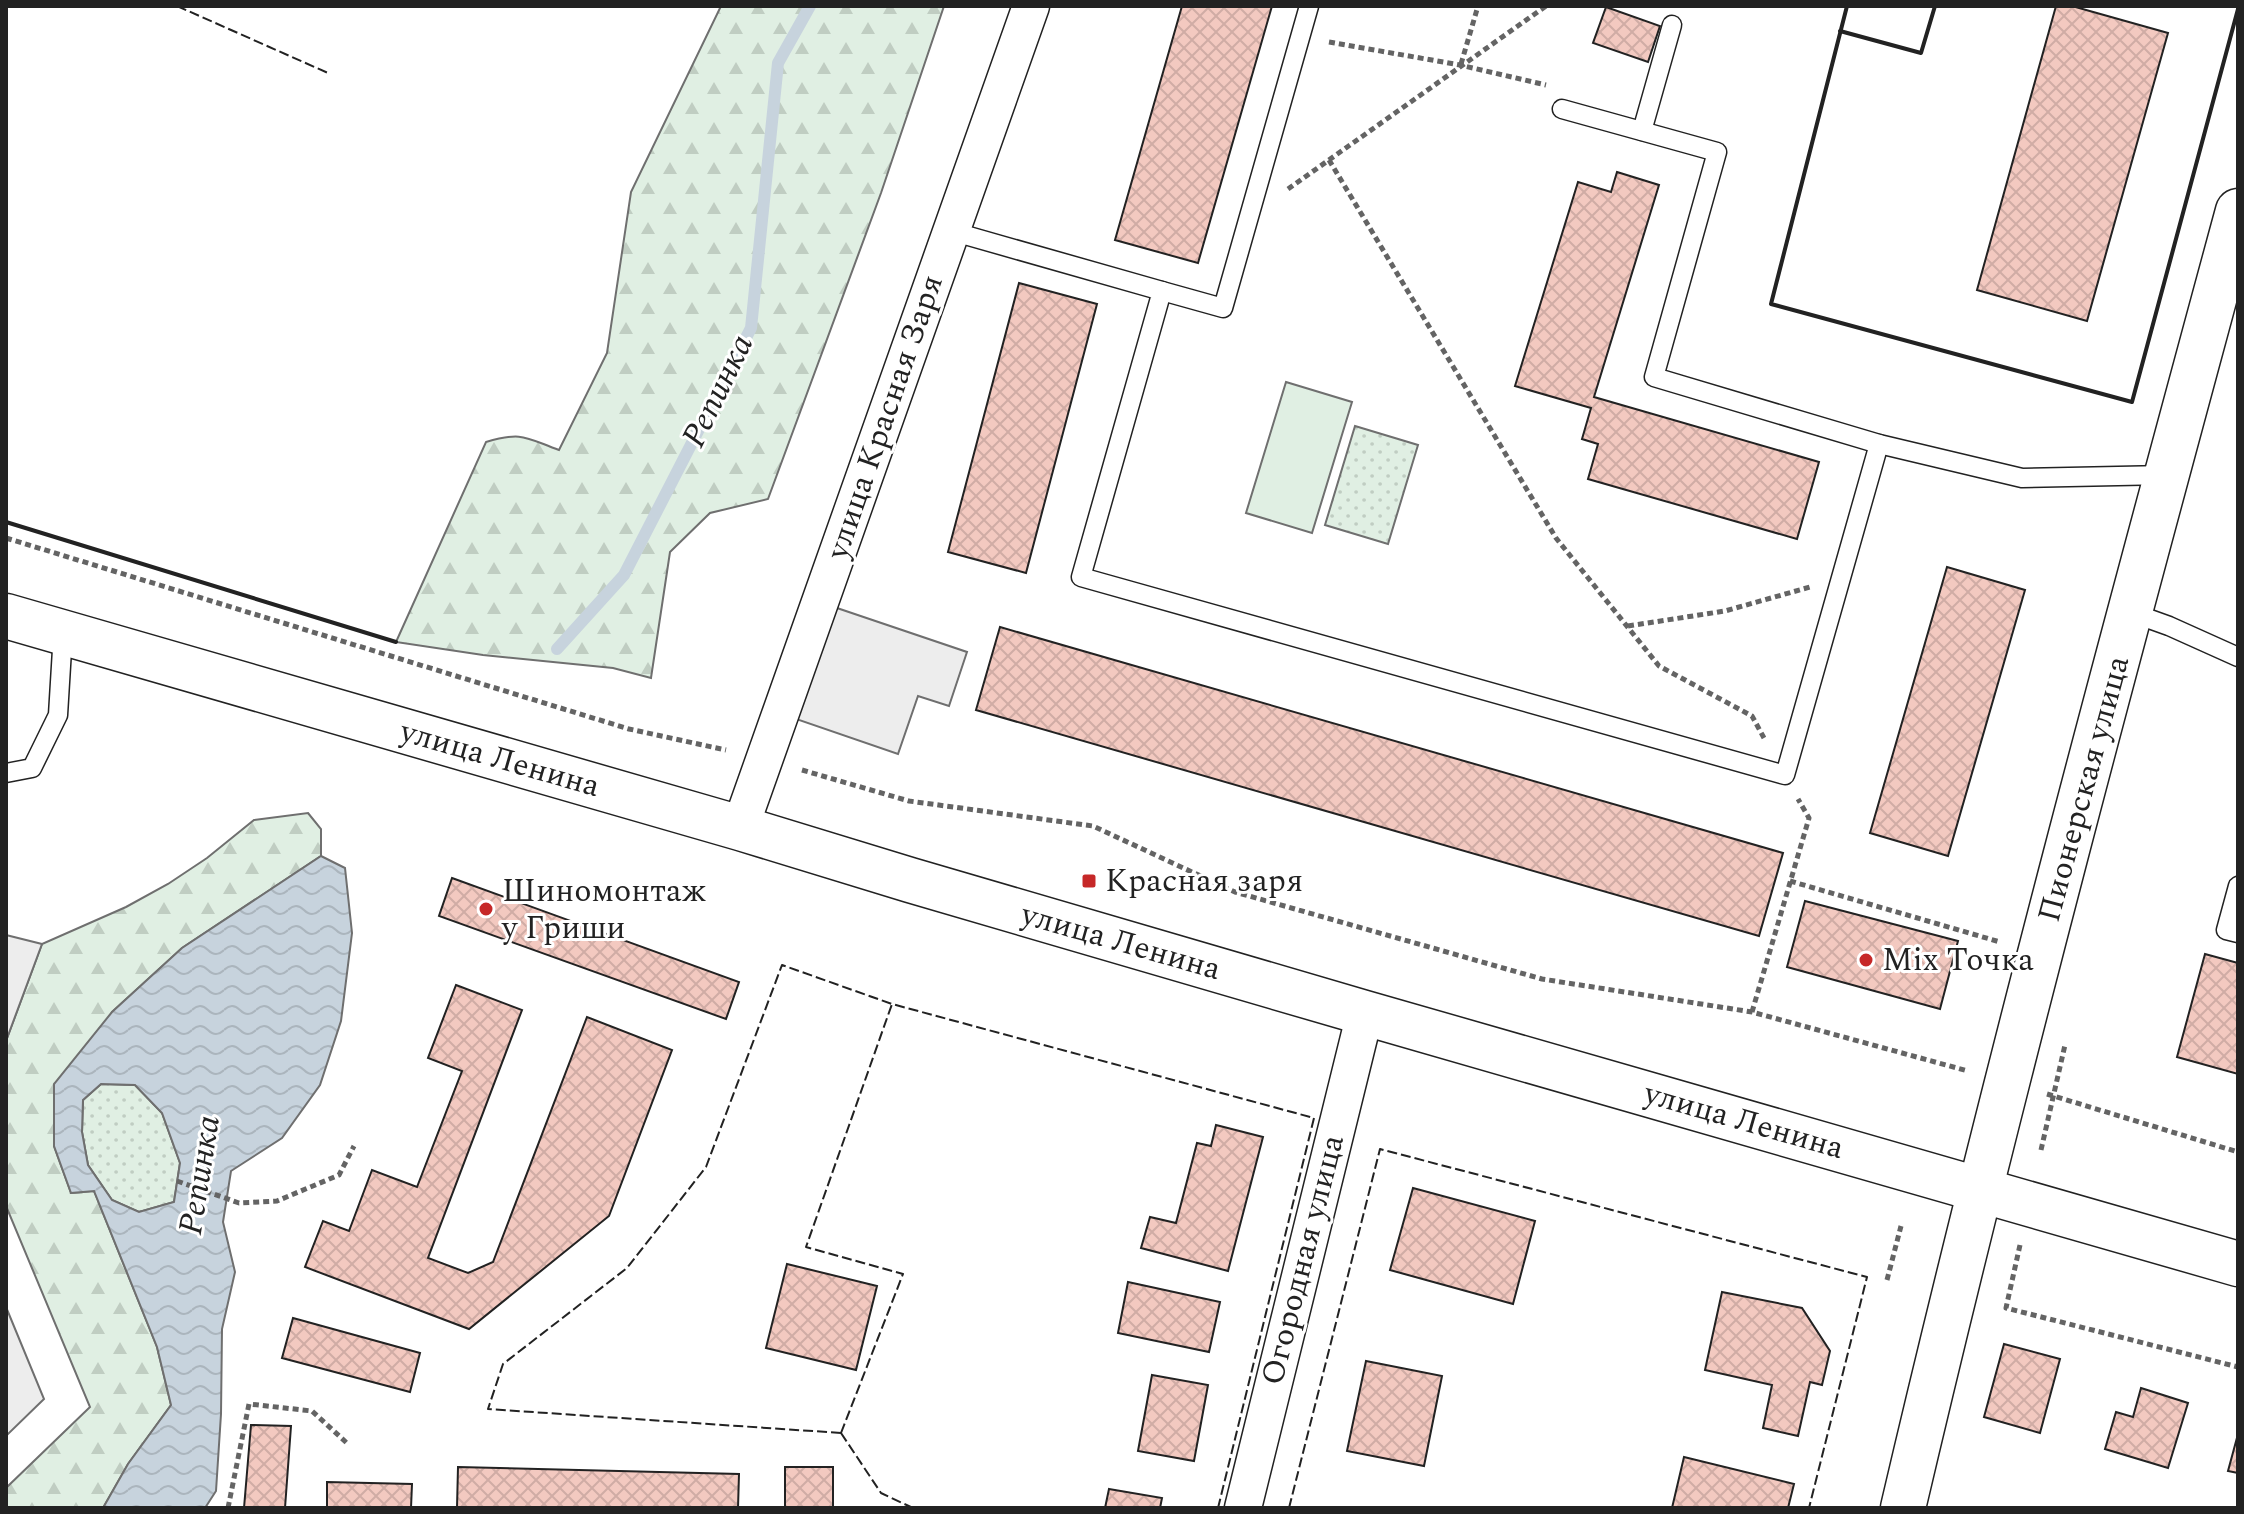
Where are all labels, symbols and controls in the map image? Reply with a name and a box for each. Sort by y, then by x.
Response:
street label: улица Красная Заря [813,268,957,567]
water label: Репинка [668,326,768,456]
street label: Пионерская улица [2025,650,2143,928]
street label: улица Ленина [393,707,606,811]
place label: Красная заря [1105,857,1303,906]
place label: Шиномонтаж у Гриши [501,867,706,953]
marker: Красная заря [1080,872,1098,890]
street label: улица Ленина [1014,890,1227,994]
marker: Шиномонтаж у Гриши [477,900,495,918]
place label: Mix Точка [1882,936,2034,985]
marker: Mix Точка [1857,951,1875,969]
street label: улица Ленина [1637,1069,1850,1173]
water label: Репинка [165,1112,235,1238]
street label: Огородная улица [1248,1129,1358,1390]

